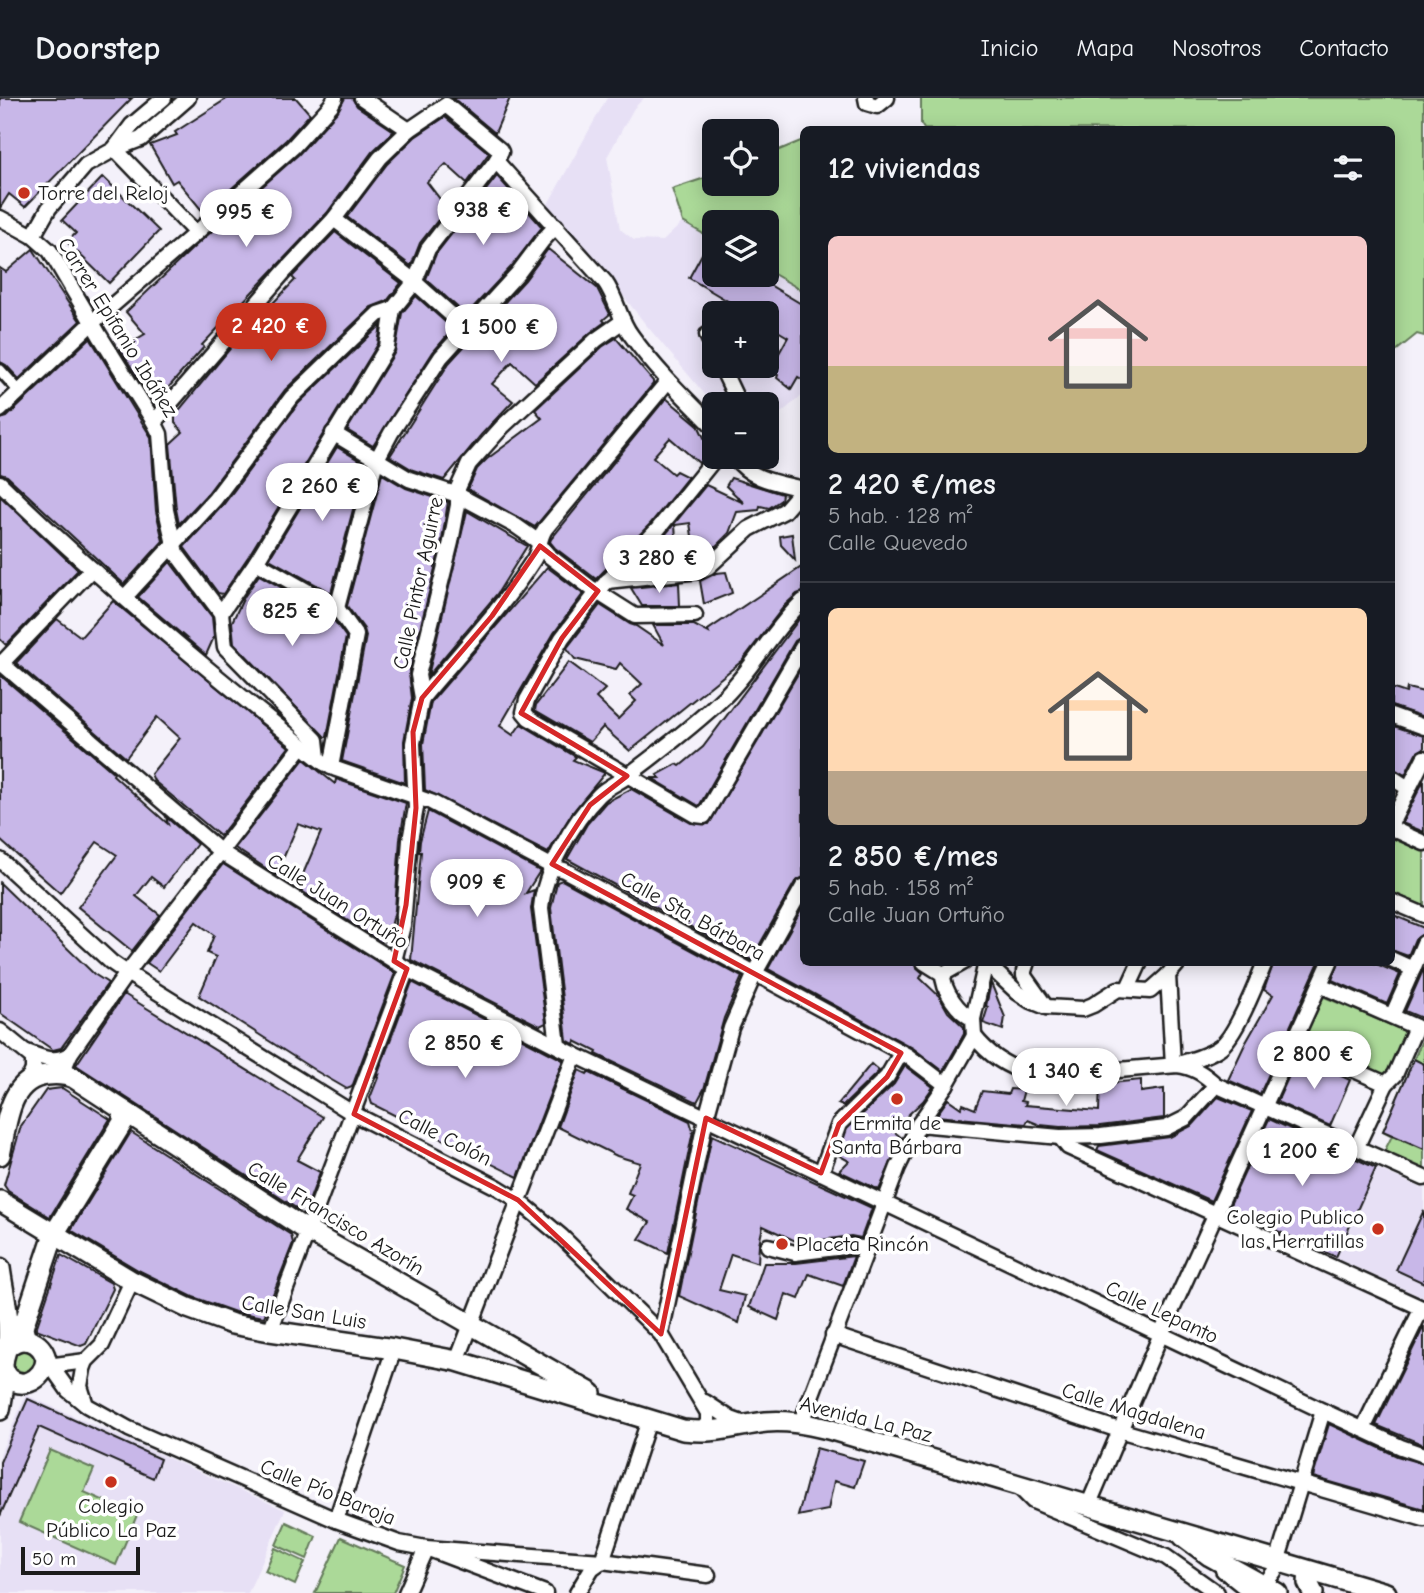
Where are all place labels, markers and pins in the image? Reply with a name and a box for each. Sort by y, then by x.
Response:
place label: Torre del Reloj [38,181,169,205]
marker: Torre del Reloj [16,185,32,201]
pin: 938 € [434,188,532,247]
pin: 995 € [197,190,295,249]
pin: 2 420 € [206,303,336,363]
pin: 1 500 € [436,304,566,364]
pin: 2 260 € [257,464,387,523]
pin: 3 280 € [594,536,724,595]
pin: 825 € [243,588,341,648]
pin: 909 € [428,860,526,919]
pin: 2 850 € [400,1020,530,1080]
pin: 2 800 € [1249,1032,1379,1091]
pin: 1 340 € [1001,1048,1131,1108]
marker: Ermita de Santa Bárbara [889,1091,905,1107]
place label: Ermita de Santa Bárbara [832,1111,962,1159]
pin: 1 200 € [1237,1128,1367,1188]
place label: Colegio Publico las Herratillas [1227,1205,1364,1253]
marker: Colegio Publico las Herratillas [1370,1221,1386,1237]
place label: Placeta Rincón [796,1232,929,1256]
marker: Placeta Rincón [774,1236,790,1252]
marker: Colegio Público La Paz [103,1474,119,1490]
place label: Colegio Público La Paz [46,1494,176,1542]

